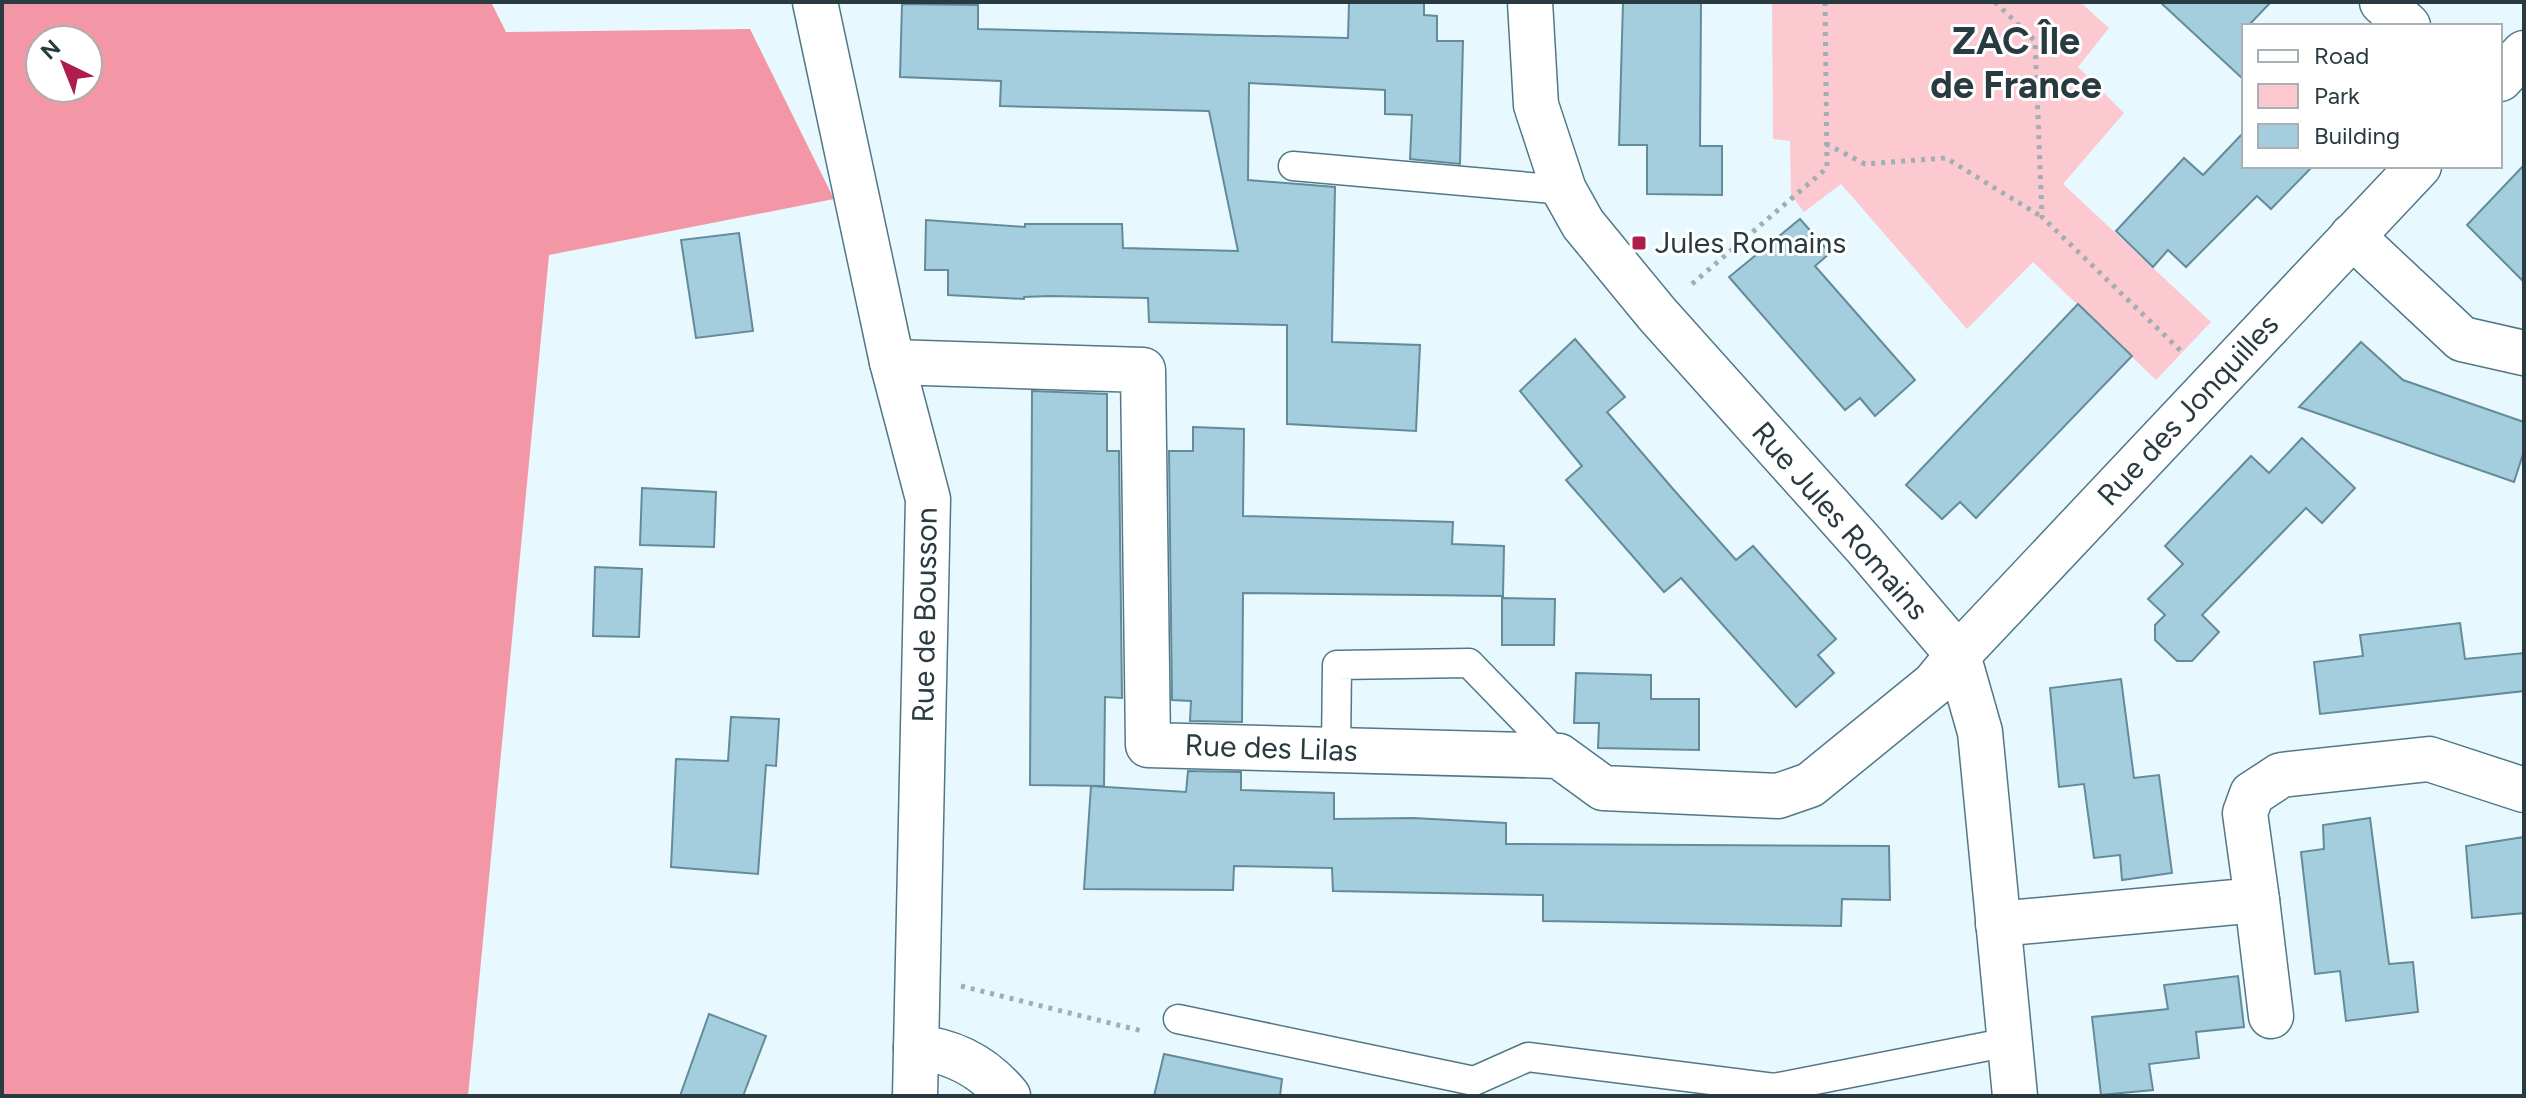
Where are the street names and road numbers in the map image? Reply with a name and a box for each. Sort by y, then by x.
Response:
street label: Rue des Jonquilles [2089,306,2286,513]
street label: Rue Jules Romains [1744,414,1937,627]
street label: Rue de Bousson [904,507,945,723]
street label: Rue des Lilas [1184,726,1358,769]

